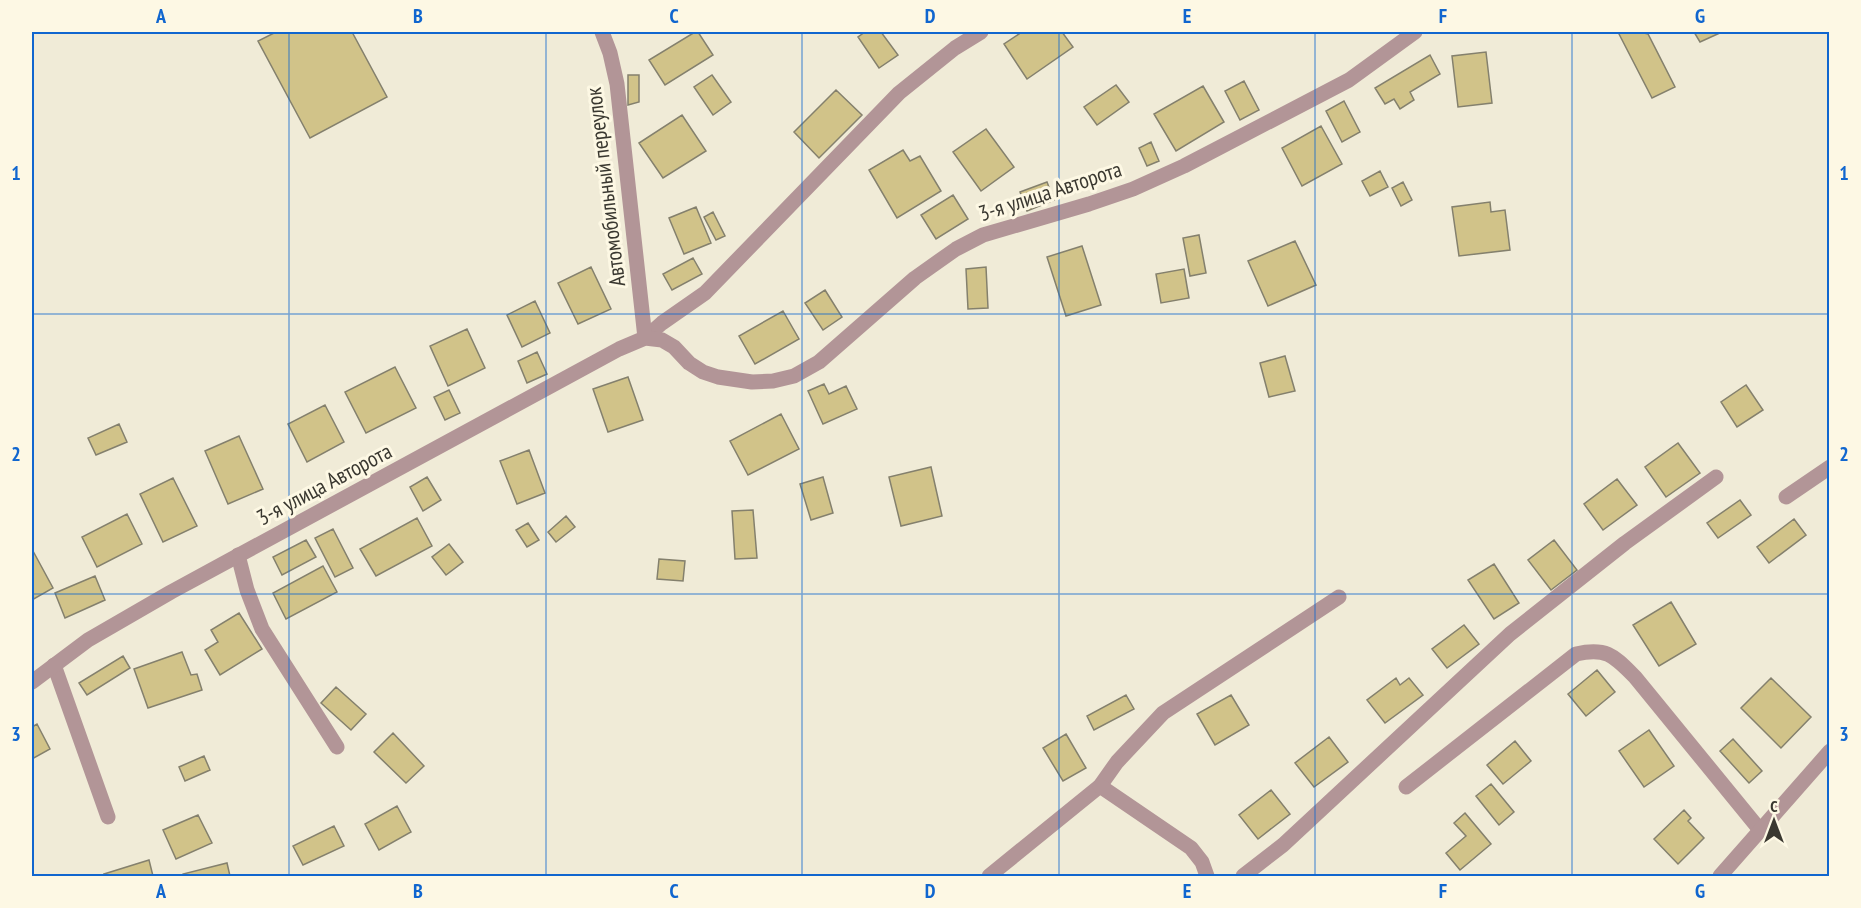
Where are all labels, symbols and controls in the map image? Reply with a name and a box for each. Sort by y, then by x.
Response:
text: A [155,3,167,29]
text: B [413,3,423,29]
text: C [669,3,679,29]
text: D [925,3,936,29]
text: E [1183,3,1191,29]
text: F [1439,3,1447,29]
text: G [1695,3,1705,29]
street label: Автомобильный переулок [579,85,631,288]
street label: 3-я улица Авторота [975,155,1125,227]
text: 1 [11,160,21,186]
text: 1 [1839,160,1849,186]
street label: 3-я улица Авторота [252,437,396,531]
text: 2 [11,441,21,467]
text: 2 [1839,441,1849,467]
text: 3 [11,721,21,747]
text: 3 [1839,721,1849,747]
north arrow [1744,791,1804,851]
text: С [1770,796,1778,816]
text: A [155,878,167,904]
text: B [413,878,423,904]
text: C [669,878,679,904]
text: D [925,878,936,904]
text: E [1183,878,1191,904]
text: F [1439,878,1447,904]
text: G [1695,878,1705,904]

